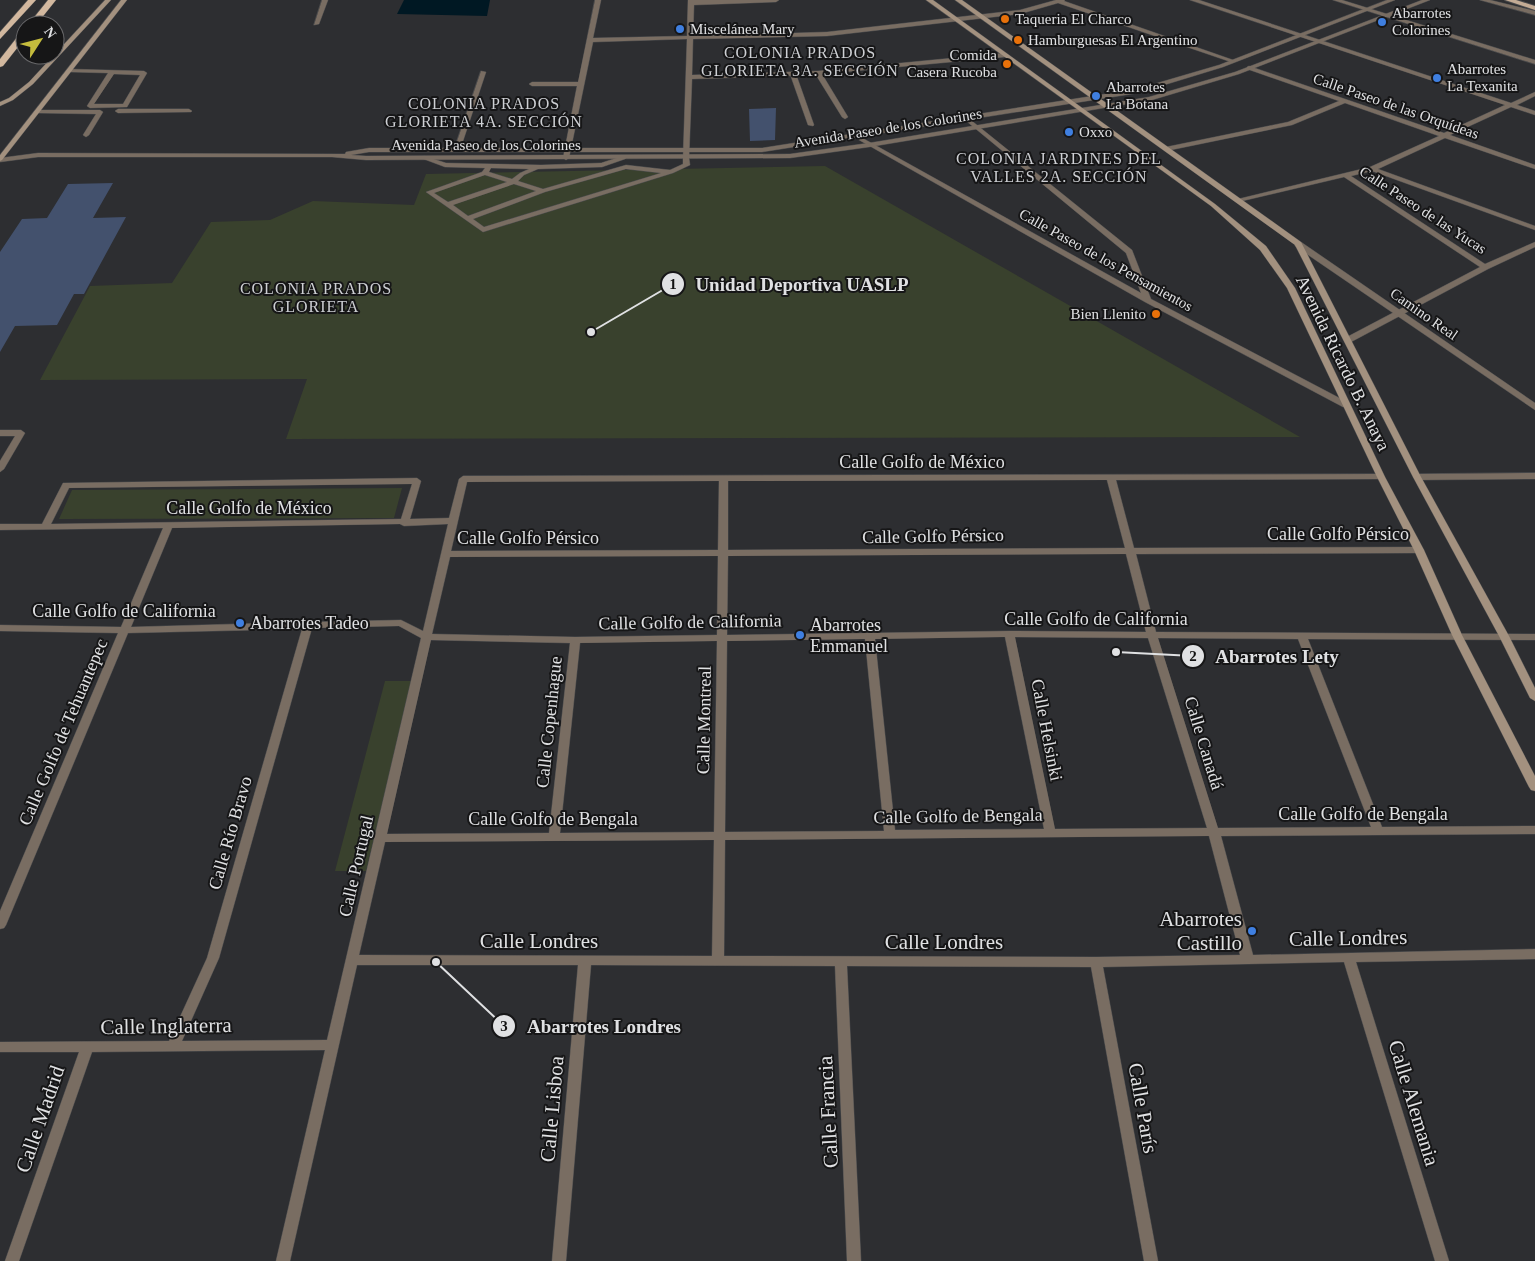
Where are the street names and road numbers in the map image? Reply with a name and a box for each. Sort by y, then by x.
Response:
street label: Calle Paseo de las Orquídeas [1311,70,1481,142]
street label: Avenida Paseo de los Colorines [793,105,983,151]
street label: Avenida Paseo de los Colorines [391,137,581,153]
street label: Calle Paseo de las Yucas [1357,163,1489,257]
street label: Calle Paseo de los Pensamientos [1016,206,1196,315]
street label: Avenida Ricardo B. Anaya [1292,272,1394,454]
street label: Camino Real [1387,285,1461,343]
street label: Calle Golfo de México [839,452,1005,472]
street label: Calle Golfo de México [166,498,332,518]
street label: Calle Golfo Pérsico [1267,524,1409,544]
street label: Calle Golfo Pérsico [862,525,1004,547]
street label: Calle Golfo Pérsico [457,528,599,548]
street label: Calle Golfo de California [32,601,216,621]
street label: Calle Golfo de California [1004,609,1188,629]
street label: Calle Golfo de California [598,610,782,634]
street label: Calle Golfo de Tehuantepec [15,636,111,828]
street label: Calle Copenhague [532,655,566,789]
street label: Calle Montreal [693,666,715,774]
street label: Calle Helsinki [1027,677,1067,783]
street label: Calle Canadá [1180,694,1228,792]
street label: Calle Río Bravo [204,774,256,892]
street label: Calle Golfo de Bengala [1278,804,1448,824]
street label: Calle Golfo de Bengala [873,805,1043,827]
street label: Calle Golfo de Bengala [468,809,638,829]
street label: Calle Portugal [335,813,377,919]
street label: Calle Londres [1289,925,1407,951]
street label: Calle Londres [480,929,598,953]
street label: Calle Londres [885,930,1003,954]
street label: Calle Inglaterra [100,1013,232,1039]
street label: Calle Alemania [1384,1037,1445,1169]
street label: Calle Lisboa [535,1054,569,1163]
street label: Calle Francia [813,1055,843,1169]
street label: Calle París [1123,1061,1163,1155]
street label: Calle Madrid [11,1062,70,1176]

